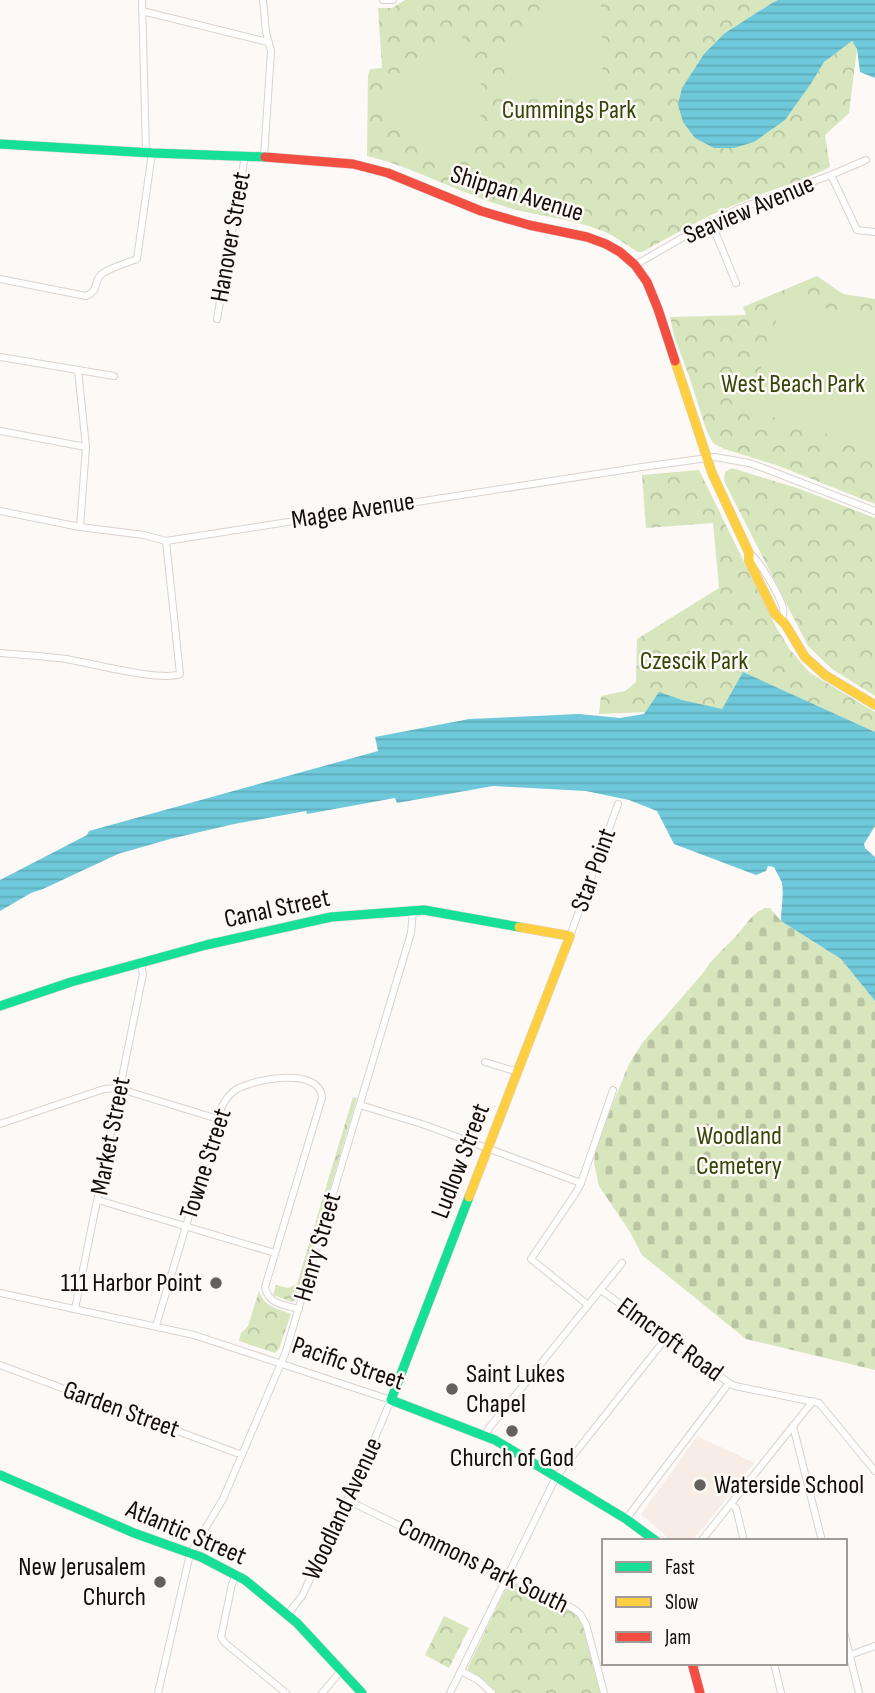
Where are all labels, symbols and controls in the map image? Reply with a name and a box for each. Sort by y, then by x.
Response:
park label: Cummings Park [502,95,636,126]
street label: Shippan Avenue [447,159,587,229]
street label: Hanover Street [204,169,258,305]
street label: Seaview Avenue [679,169,819,251]
park label: West Beach Park [721,369,865,400]
street label: Magee Avenue [289,486,417,536]
park label: Czescik Park [640,646,748,677]
street label: Star Point [565,824,623,916]
street label: Canal Street [221,883,333,935]
street label: Market Street [84,1074,138,1198]
street label: Ludlow Street [425,1099,497,1223]
street label: Towne Street [174,1105,238,1223]
park label: Woodland Cemetery [696,1121,782,1182]
street label: Henry Street [288,1189,348,1305]
place label: 111 Harbor Point [61,1268,202,1299]
marker: 111 Harbor Point [208,1275,224,1291]
street label: Elmcroft Road [611,1291,729,1389]
street label: Pacific Street [288,1330,408,1398]
place label: Saint Lukes Chapel [466,1359,565,1420]
street label: Garden Street [59,1375,183,1445]
marker: Saint Lukes Chapel [444,1381,460,1397]
marker: Church of God [504,1423,520,1439]
street label: Woodland Avenue [297,1433,389,1585]
place label: Church of God [450,1443,574,1474]
place label: Waterside School [714,1470,864,1501]
marker: Waterside School [692,1477,708,1493]
street label: Atlantic Street [120,1493,251,1572]
street label: Commons Park South [393,1511,573,1621]
legend [602,1539,847,1665]
place label: New Jerusalem Church [18,1552,146,1613]
text: Fast [665,1555,695,1580]
marker: New Jerusalem Church [152,1574,168,1590]
text: Slow [665,1590,699,1615]
text: Jam [664,1625,691,1650]

